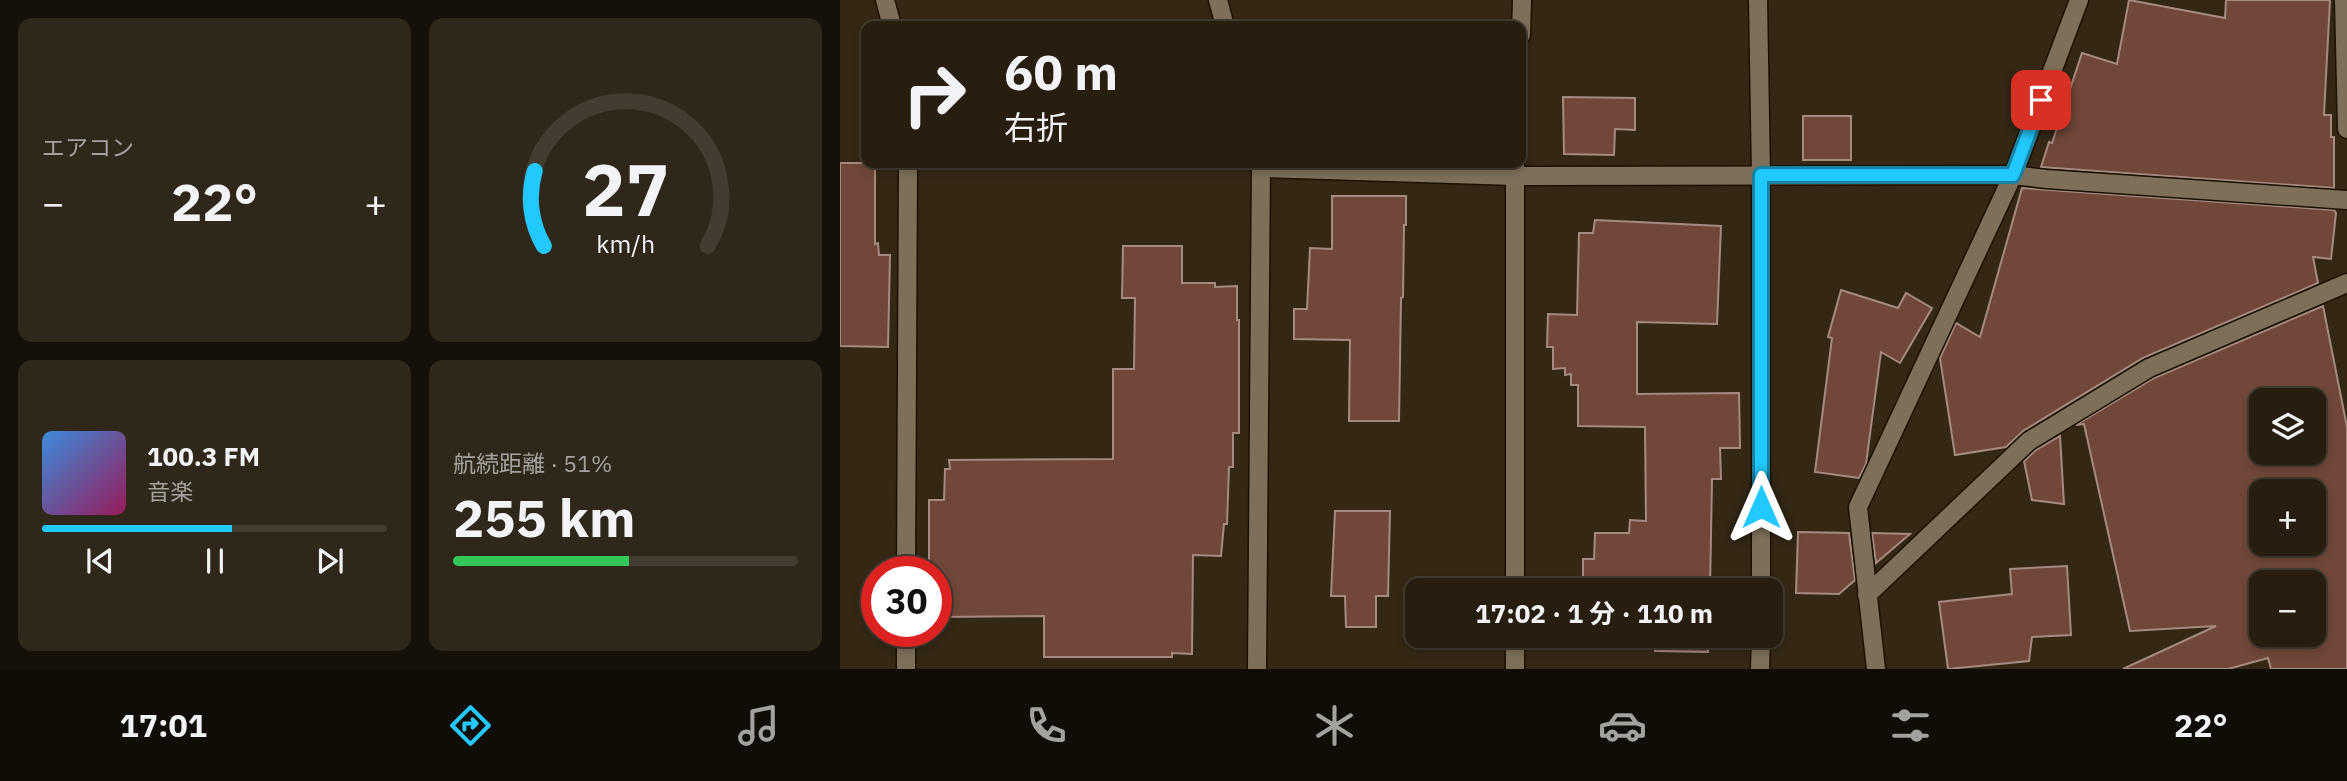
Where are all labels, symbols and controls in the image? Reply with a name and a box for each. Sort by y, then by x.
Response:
text: 60 m [1004,40,1118,103]
icon: right [889,49,980,140]
pin [2011,70,2071,130]
icon: arrive [2022,81,2060,119]
text: 右折 [1004,106,1068,148]
text: エアコン [42,132,134,162]
text: 27 [582,141,669,236]
text: 22° [171,168,258,235]
text: − [42,178,65,227]
text: + [364,178,387,227]
text: km/h [596,227,655,260]
map controls [2249,388,2326,647]
button: layers [2249,388,2326,465]
text: 100.3 FM [147,439,260,473]
text: 航続距離 · 51% [453,448,612,478]
position arrow [1724,470,1798,544]
text: 音楽 [147,476,193,506]
button: + [2249,479,2326,556]
text: 255 km [453,484,635,551]
icon: previous [81,542,119,580]
icon: pause [196,542,234,580]
icon: next [311,542,349,580]
speed limit sign: 30 [861,556,952,647]
button: − [2249,570,2326,647]
text: 17:02 · 1 分 · 110 m [1475,596,1713,630]
icon: directions [446,701,495,750]
icon: music [734,701,783,750]
icon: phone [1022,701,1071,750]
icon: climate [1310,701,1359,750]
icon: car [1598,701,1647,750]
icon: filters [1886,701,1935,750]
text: 17:01 [120,704,207,746]
text: 22° [2174,704,2227,746]

